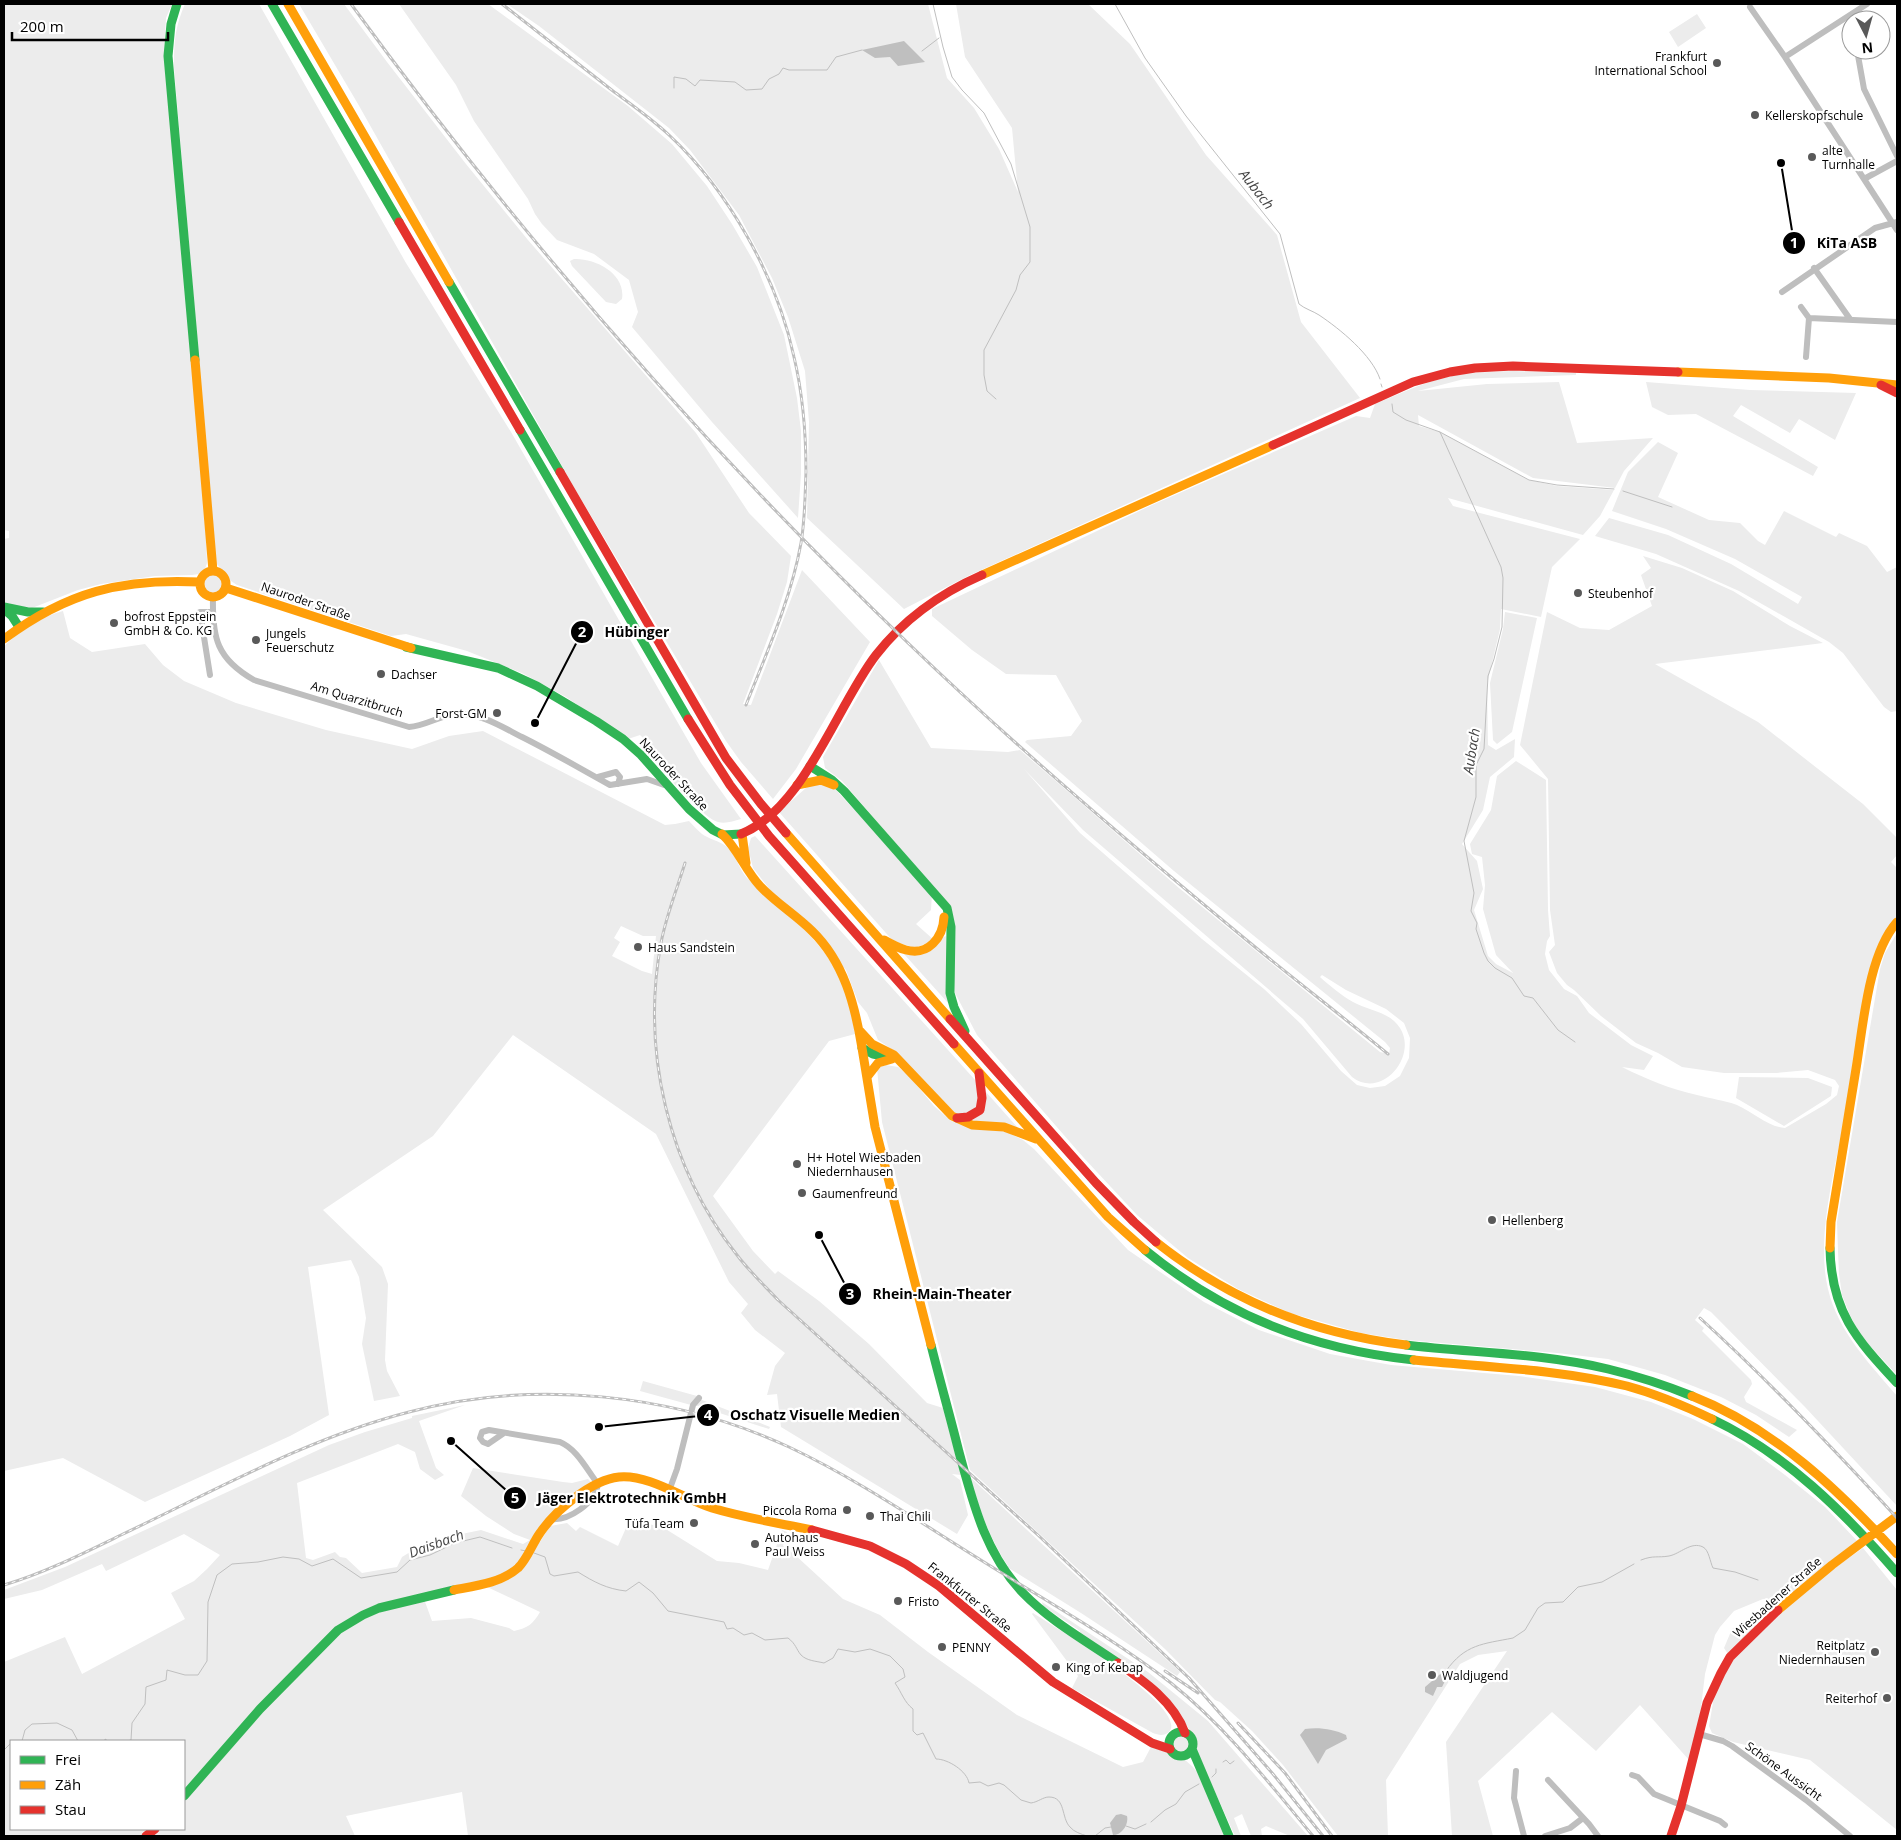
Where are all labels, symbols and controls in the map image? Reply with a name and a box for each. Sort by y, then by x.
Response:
scale bar [12,10,169,42]
north arrow [1841,10,1891,60]
text: 200 m [20,16,64,36]
text: N [1861,38,1874,58]
place label: Frankfurt International School [1594,48,1707,79]
marker: Frankfurt International School [1711,57,1723,69]
place label: Kellerskopfschule [1765,107,1864,124]
marker: Kellerskopfschule [1749,109,1761,121]
place label: alte Turnhalle [1822,142,1875,173]
marker: alte Turnhalle [1806,151,1818,163]
water label: Aubach [1235,164,1279,213]
callout: KiTa ASB [1782,228,1887,257]
text: 1 [1790,232,1798,252]
text: KiTa ASB [1817,233,1877,252]
street label: Nauroder Straße [259,578,353,624]
place label: Steubenhof [1588,585,1654,602]
marker: Steubenhof [1572,587,1584,599]
place label: bofrost Eppstein GmbH & Co. KG [124,608,216,639]
marker: bofrost Eppstein GmbH & Co. KG [108,617,120,629]
callout: Hübinger [569,618,679,647]
text: 2 [578,621,587,641]
text: Hübinger [605,622,670,641]
place label: Jungels Feuerschutz [265,625,334,656]
marker: Jungels Feuerschutz [250,634,262,646]
place label: Dachser [391,666,437,683]
marker: Dachser [375,668,387,680]
street label: Am Quarzitbruch [309,677,405,721]
place label: Forst-GM [435,705,487,722]
marker: Forst-GM [491,707,503,719]
water label: Aubach [1458,727,1484,776]
street label: Nauroder Straße [636,734,712,814]
place label: Haus Sandstein [648,939,735,956]
marker: Haus Sandstein [632,941,644,953]
place label: H+ Hotel Wiesbaden Niedernhausen [807,1149,921,1180]
marker: H+ Hotel Wiesbaden Niedernhausen [791,1158,803,1170]
place label: Gaumenfreund [812,1185,898,1202]
marker: Gaumenfreund [796,1187,808,1199]
place label: Hellenberg [1502,1212,1564,1229]
marker: Hellenberg [1486,1214,1498,1226]
callout: Rhein-Main-Theater [837,1280,1021,1309]
text: 3 [846,1283,854,1303]
text: Rhein-Main-Theater [872,1284,1012,1303]
callout: Oschatz Visuelle Medien [696,1401,910,1430]
text: 4 [704,1404,713,1424]
text: Oschatz Visuelle Medien [730,1405,900,1424]
callout: Jäger Elektrotechnik GmbH [502,1483,737,1512]
text: 5 [511,1487,519,1507]
text: Jäger Elektrotechnik GmbH [535,1488,727,1507]
place label: Piccola Roma [763,1502,837,1519]
marker: Piccola Roma [841,1504,853,1516]
place label: Thai Chili [880,1508,931,1525]
marker: Thai Chili [864,1510,876,1522]
place label: Tüfa Team [625,1515,684,1532]
marker: Tüfa Team [688,1517,700,1529]
water label: Daisbach [406,1524,466,1562]
place label: Autohaus Paul Weiss [765,1529,825,1560]
marker: Autohaus Paul Weiss [749,1538,761,1550]
street label: Wiesbadener Straße [1729,1553,1825,1641]
street label: Frankfurter Straße [924,1558,1016,1636]
place label: Fristo [908,1593,939,1610]
marker: Fristo [892,1595,904,1607]
place label: Reitplatz Niedernhausen [1779,1637,1865,1668]
place label: PENNY [952,1639,991,1656]
marker: PENNY [936,1641,948,1653]
marker: Reitplatz Niedernhausen [1869,1646,1881,1658]
place label: King of Kebap [1066,1659,1143,1676]
marker: King of Kebap [1050,1661,1062,1673]
place label: Waldjugend [1442,1667,1508,1684]
marker: Waldjugend [1426,1669,1438,1681]
place label: Reiterhof [1825,1690,1878,1707]
marker: Reiterhof [1881,1692,1893,1704]
street label: Schöne Aussicht [1742,1737,1826,1805]
legend [10,1740,185,1830]
text: Frei [55,1749,81,1769]
text: Zäh [55,1774,81,1794]
text: Stau [55,1799,86,1819]

